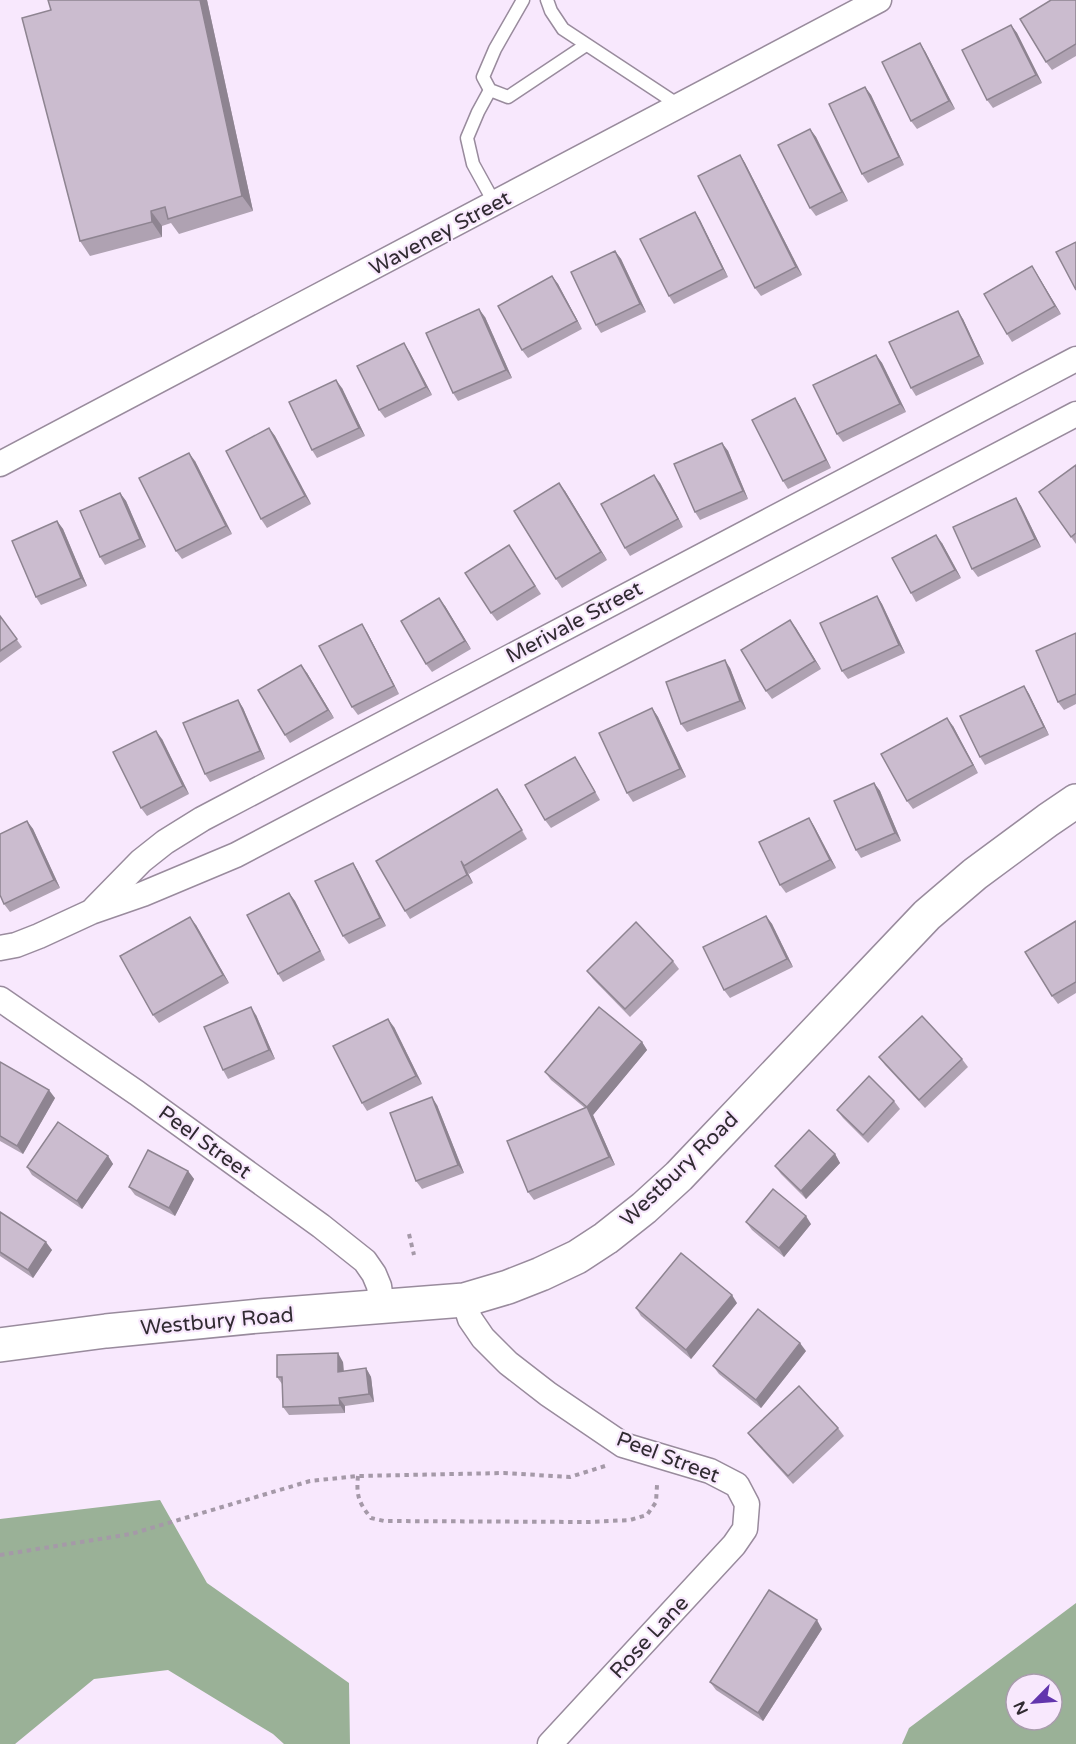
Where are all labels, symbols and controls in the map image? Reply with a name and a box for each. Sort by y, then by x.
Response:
street label: Waveney Street [365,186,515,281]
street label: Merivale Street [502,576,647,669]
street label: Peel Street [154,1100,256,1184]
street label: Westbury Road [615,1107,743,1232]
street label: Westbury Road [139,1302,295,1341]
street label: Peel Street [613,1426,723,1489]
street label: Rose Lane [605,1591,694,1684]
north arrow [1004,1672,1064,1732]
text: N [1010,1698,1033,1718]

